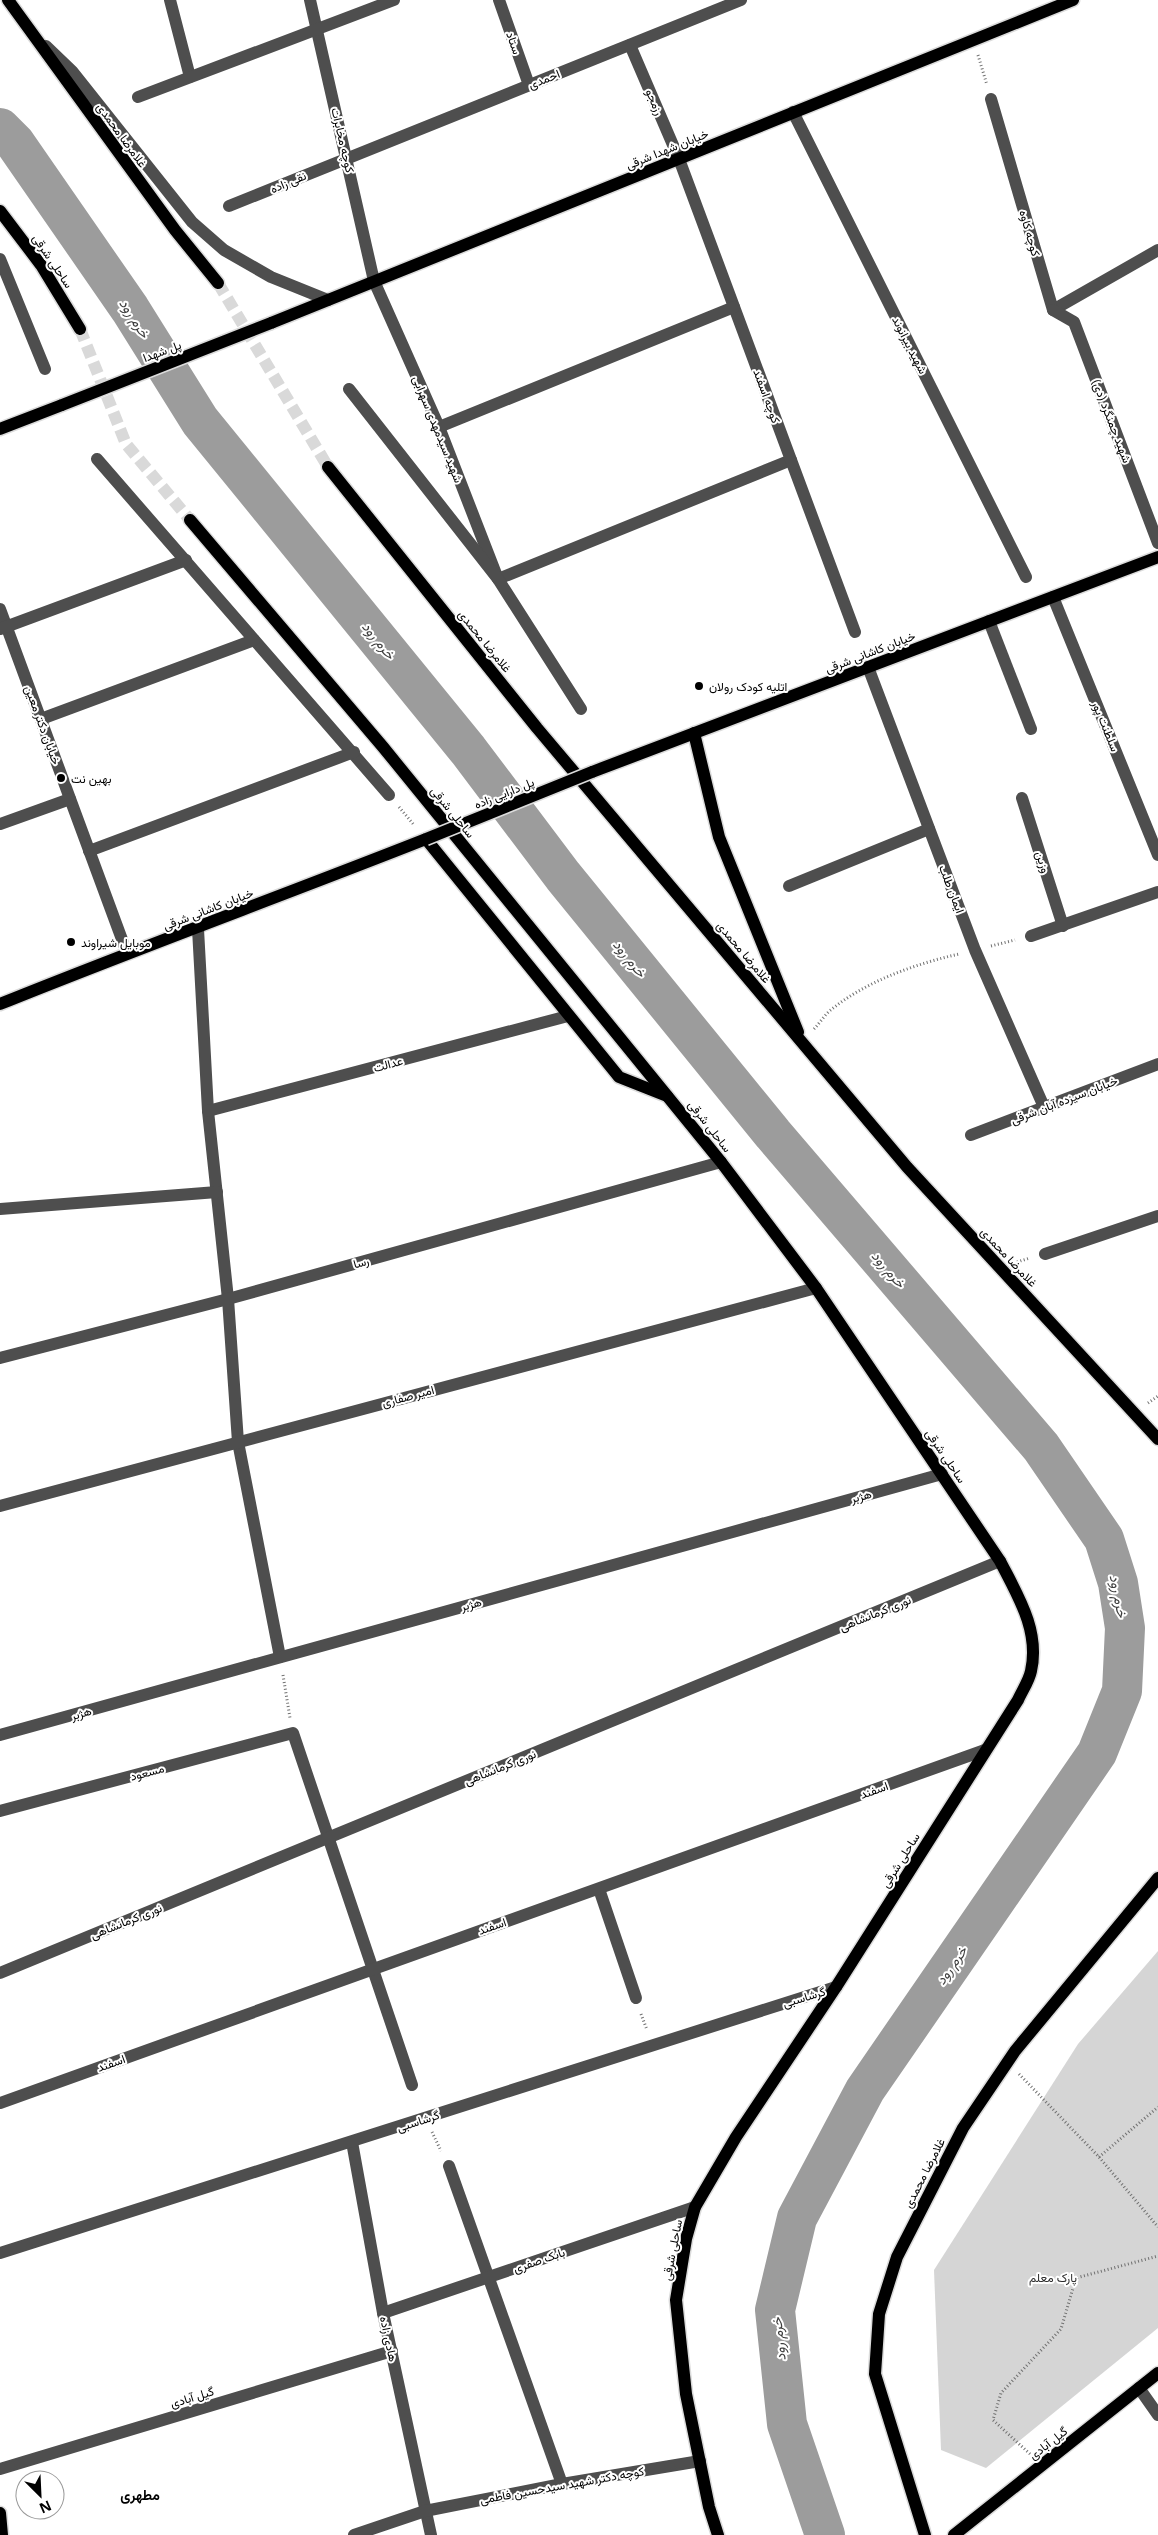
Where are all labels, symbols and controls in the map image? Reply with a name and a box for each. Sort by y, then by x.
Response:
street label: ستاد [502,29,526,57]
street label: احمدی [526,65,562,93]
street label: رزمجو [642,86,668,118]
street label: غلامرضا محمدی [93,99,151,171]
street label: کوچه مخابرات [327,106,359,174]
street label: خیابان شهدا شرقی [623,125,711,173]
street label: نقی زاده [267,167,309,197]
street label: کوچه کاوه [1015,208,1045,258]
street label: ساحلی شرقی [29,231,77,291]
water label: خرم رود [114,295,155,342]
street label: شهید بیرانوند [888,313,932,377]
street label: پل شهدا [140,336,184,366]
street label: کوچه اسفند [749,366,785,426]
street label: شهید سیدمهدی سهرابی [409,373,467,485]
street label: شهید چمنگرد (دی) [1088,377,1136,465]
street label: غلامرضا محمدی [454,606,516,676]
water label: خرم رود [357,617,400,664]
street label: خیابان کاشانی شرقی [822,627,918,677]
place label: اتلیه کودک رولان [709,678,787,695]
marker: اتلیه کودک رولان [693,680,705,692]
street label: خیابان دکتر معین [21,683,65,767]
street label: سلطنت پور [1088,697,1124,754]
place label: بهین نت [71,770,112,787]
marker: بهین نت [55,772,67,784]
street label: پل دارایی زاده [471,773,537,813]
street label: ساحلی شرقی [427,783,479,841]
street label: وزین [1032,849,1054,875]
street label: ایمان طلب [935,862,969,916]
street label: خیابان کاشانی شرقی [160,884,256,934]
street label: غلامرضا محمدی [713,917,775,987]
place label: موبایل شیراوند [81,934,151,951]
water label: خرم رود [608,935,651,982]
marker: موبایل شیراوند [65,936,77,948]
street label: عدالت [371,1052,405,1076]
street label: خیابان سیزده آبان شرقی [1008,1072,1120,1128]
street label: ساحلی شرقی [684,1096,736,1156]
street label: غلامرضا محمدی [977,1223,1041,1291]
water label: خرم رود [867,1246,911,1293]
street label: رسا [351,1252,371,1272]
street label: امیر صفاری [380,1381,436,1411]
street label: ساحلی شرقی [922,1426,970,1486]
street label: هژبر [848,1485,873,1507]
water label: خرم رود [1105,1573,1133,1620]
street label: نوری کرمانشاهی [837,1591,913,1635]
street label: هژبر [458,1593,483,1615]
street label: هژبر [68,1702,93,1724]
street label: نوری کرمانشاهی [462,1745,538,1789]
street label: مسعود [128,1759,166,1785]
street label: اسفند [858,1777,890,1803]
street label: ساحلی شرقی [876,1829,924,1891]
street label: نوری کرمانشاهی [88,1899,164,1943]
street label: اسفند [476,1913,508,1939]
water label: خرم رود [931,1941,972,1989]
street label: گرشاسبی [780,1982,828,2012]
street label: اسفند [95,2050,127,2076]
street label: گرشاسبی [394,2106,442,2136]
street label: غلامرضا محمدی [899,2135,949,2211]
street label: ساحلی شرقی [658,2218,686,2282]
street label: بابک صفری [511,2243,567,2277]
park label: پارک معلم [1029,2269,1077,2286]
street label: هادی زاده [376,2315,402,2363]
water label: خرم رود [766,2316,791,2361]
street label: گیل آبادی [168,2382,216,2412]
street label: گیل آبادی [1025,2422,1071,2464]
street label: کوچه دکتر شهید سیدحسین فاطمی [479,2462,645,2508]
north arrow [15,2470,65,2520]
district label: مطهری [120,2485,160,2504]
text: N [36,2496,55,2518]

